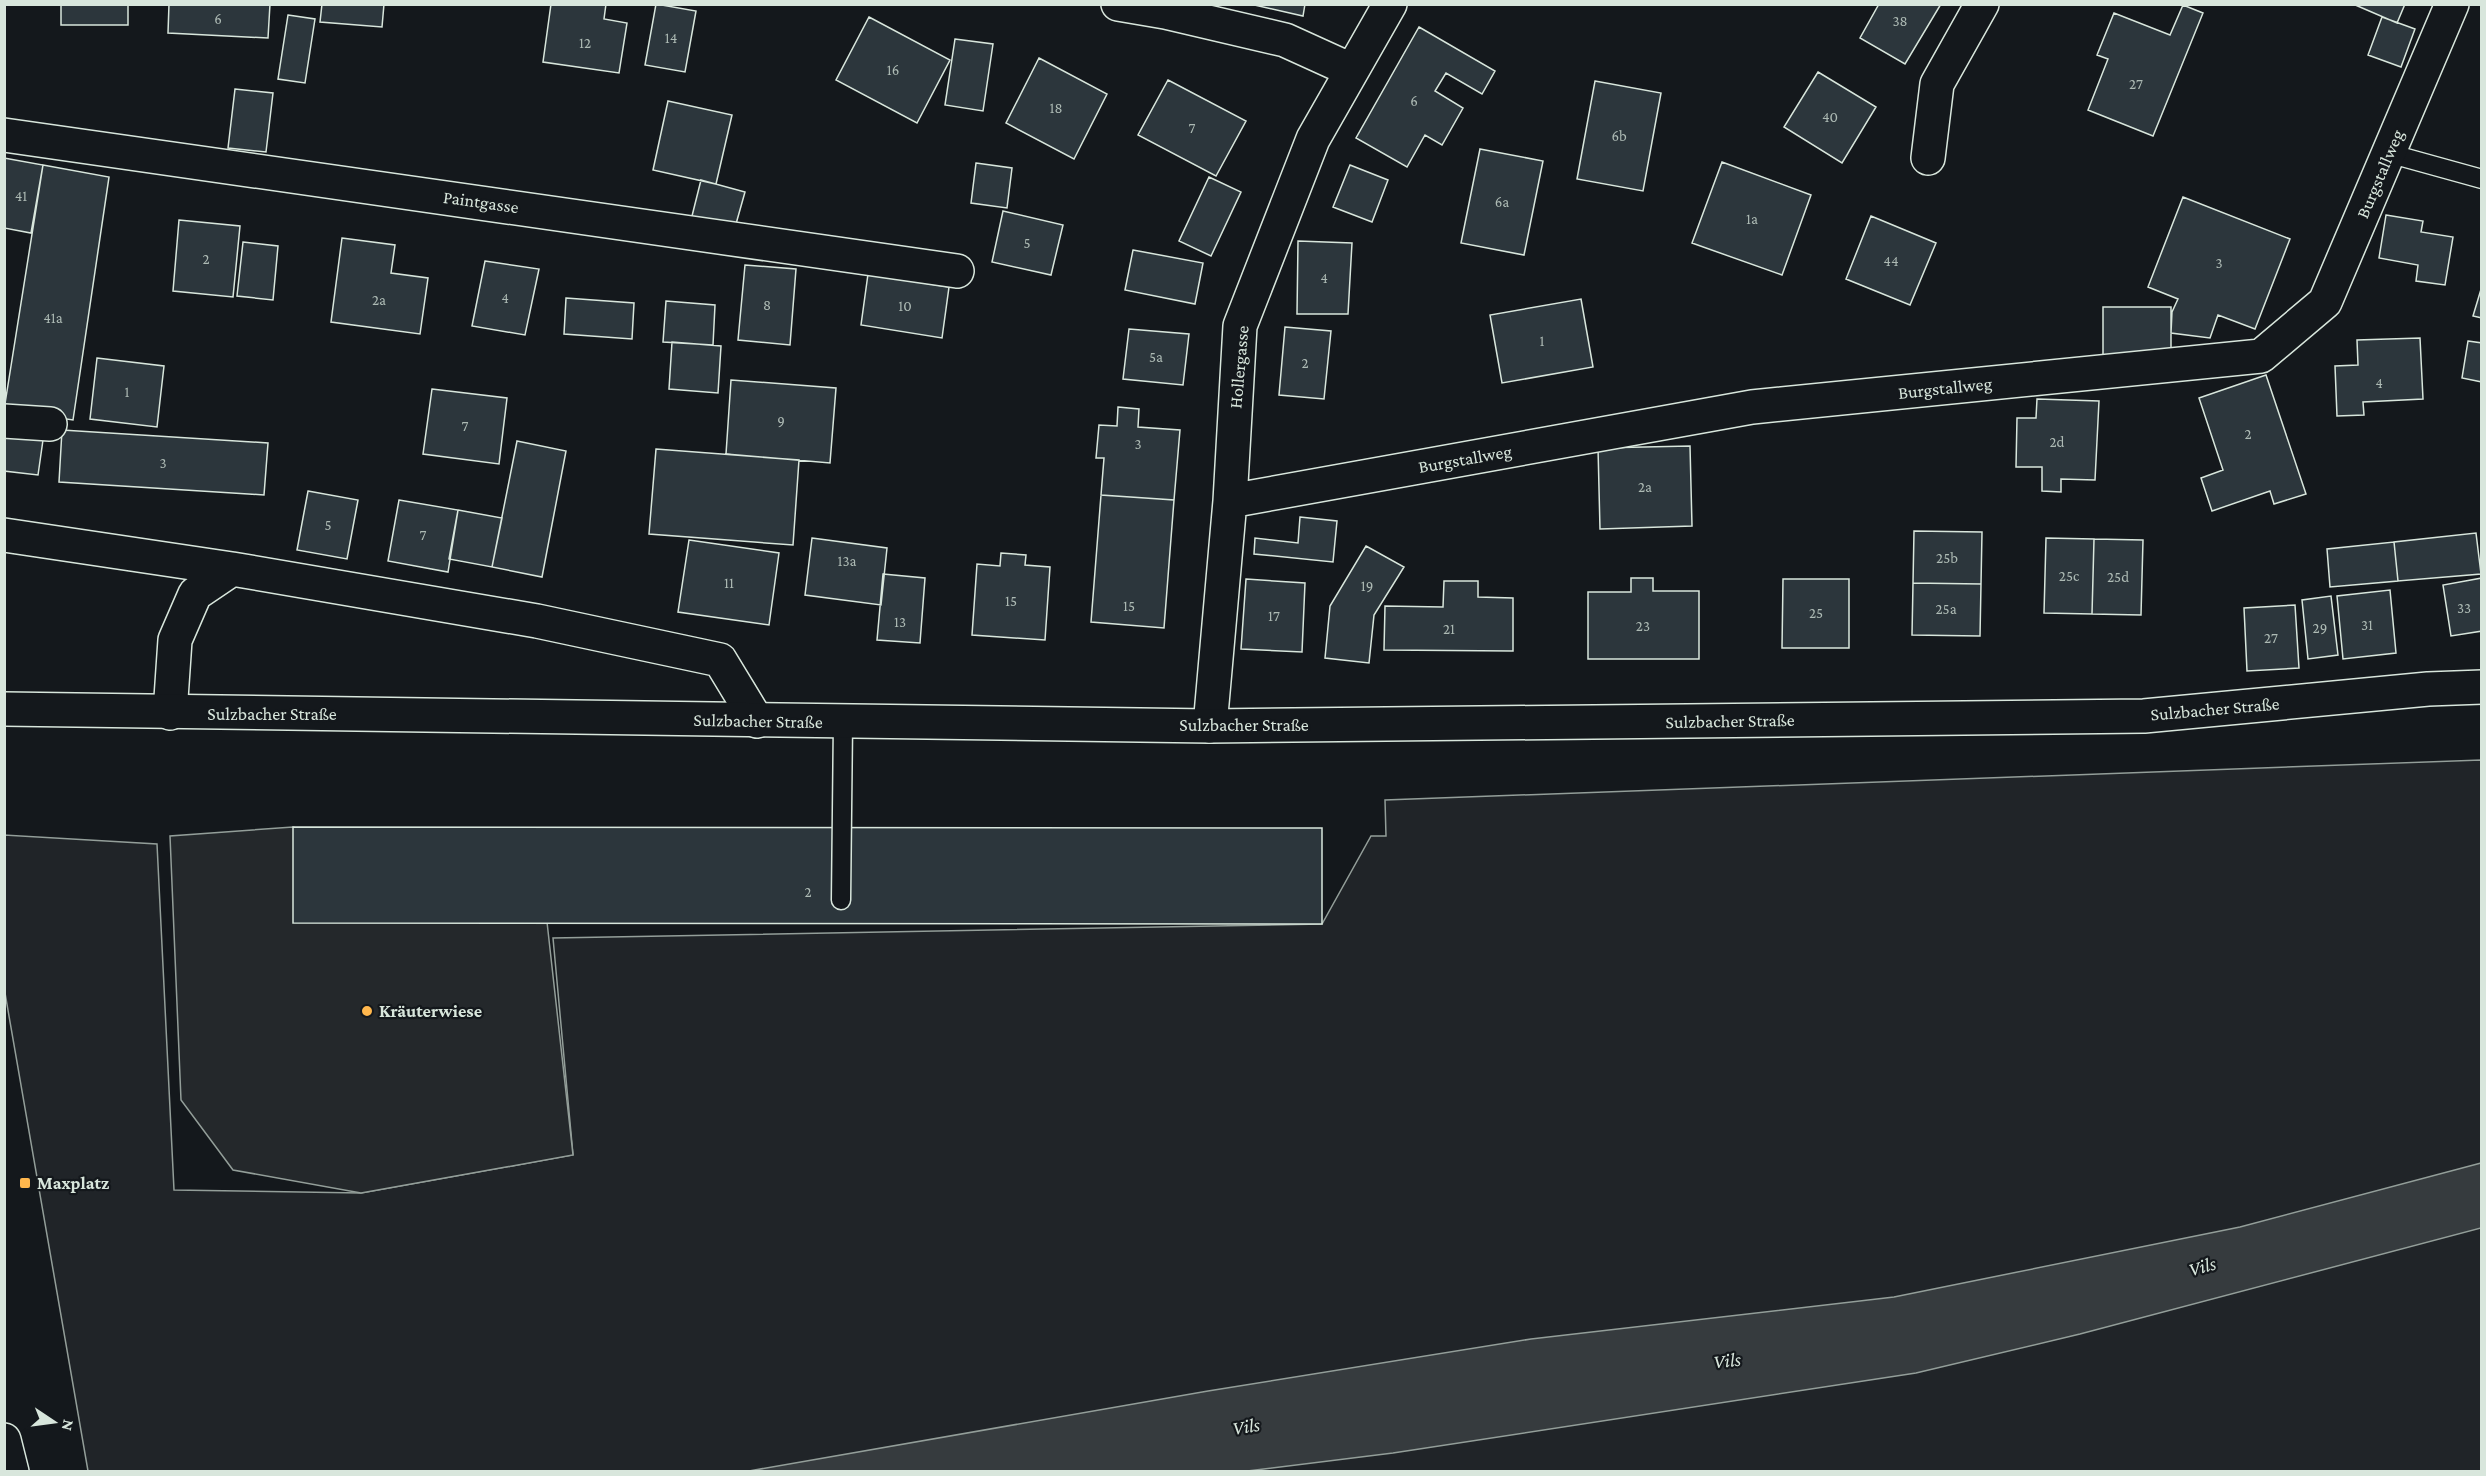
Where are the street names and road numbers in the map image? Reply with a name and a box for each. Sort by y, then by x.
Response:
street label: Burgstallweg [2352,126,2408,221]
street label: Paintgasse [442,187,520,217]
street label: Hollergasse [1225,325,1253,409]
street label: Burgstallweg [1897,373,1993,403]
street label: Burgstallweg [1417,441,1514,477]
street label: Sulzbacher Straße [2150,693,2280,725]
street label: Sulzbacher Straße [207,704,337,724]
street label: Sulzbacher Straße [693,710,823,732]
street label: Sulzbacher Straße [1665,710,1795,732]
street label: Sulzbacher Straße [1179,715,1309,735]

